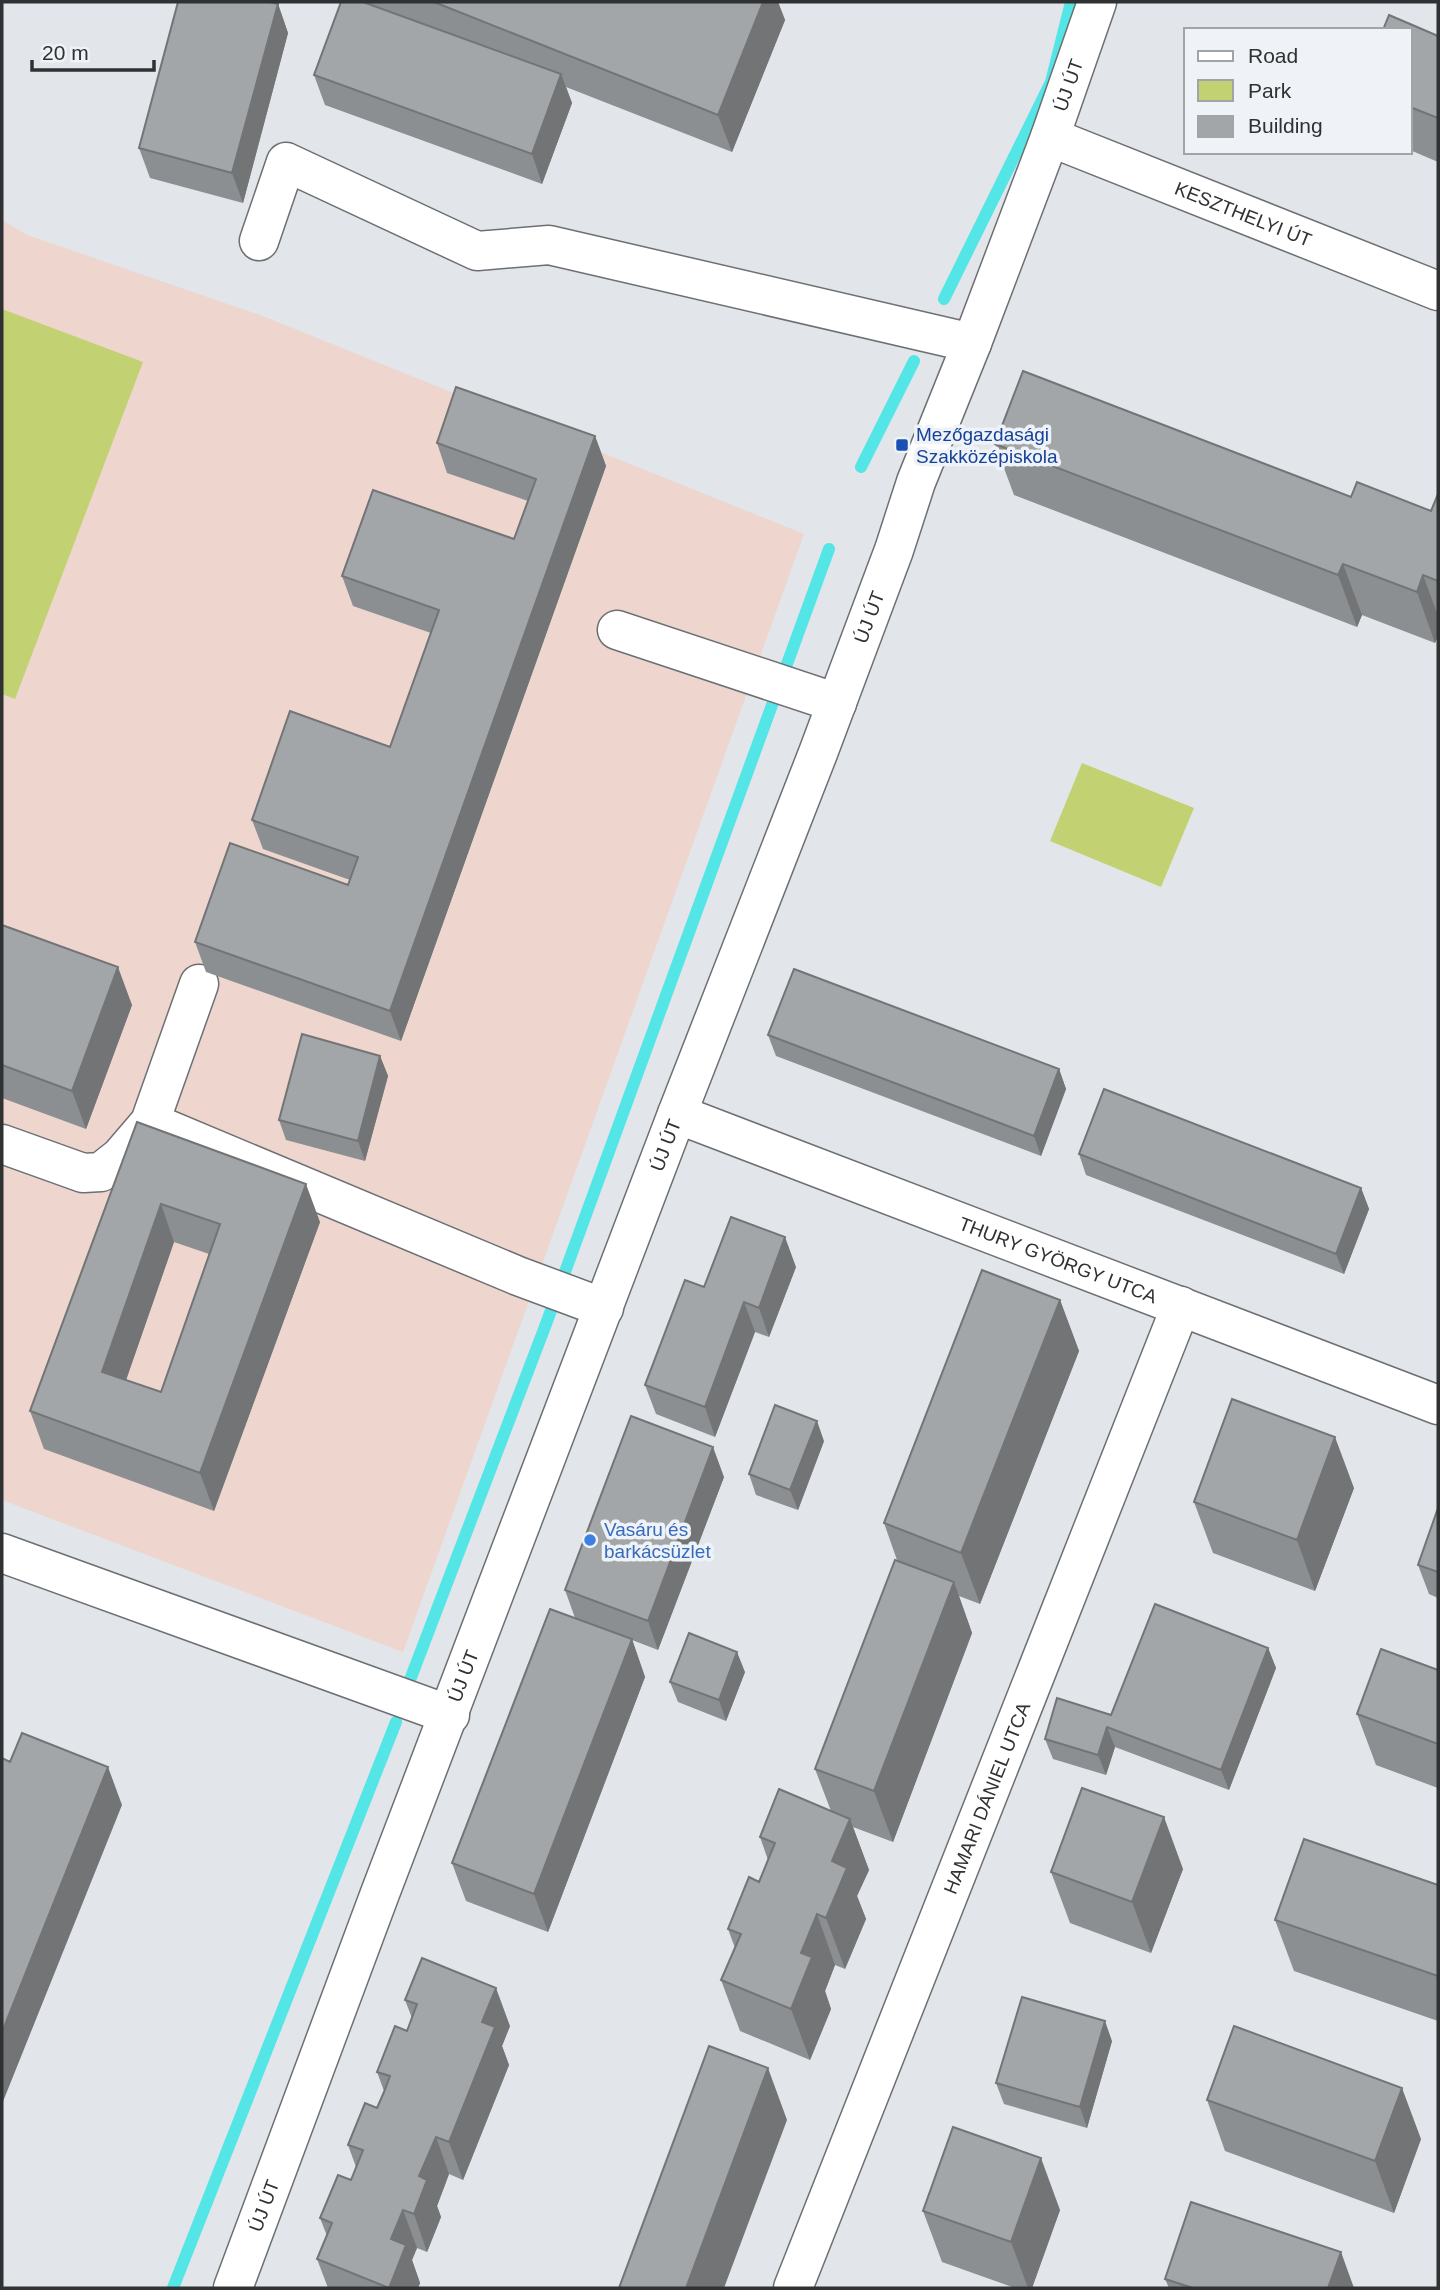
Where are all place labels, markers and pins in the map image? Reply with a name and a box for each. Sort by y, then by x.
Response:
place label: Mezőgazdasági Szakközépiskola [916,424,1058,467]
marker: Mezőgazdasági Szakközépiskola [894,437,910,453]
place label: Vasáru és barkácsüzlet [604,1519,711,1562]
marker: Vasáru és barkácsüzlet [582,1532,598,1548]

